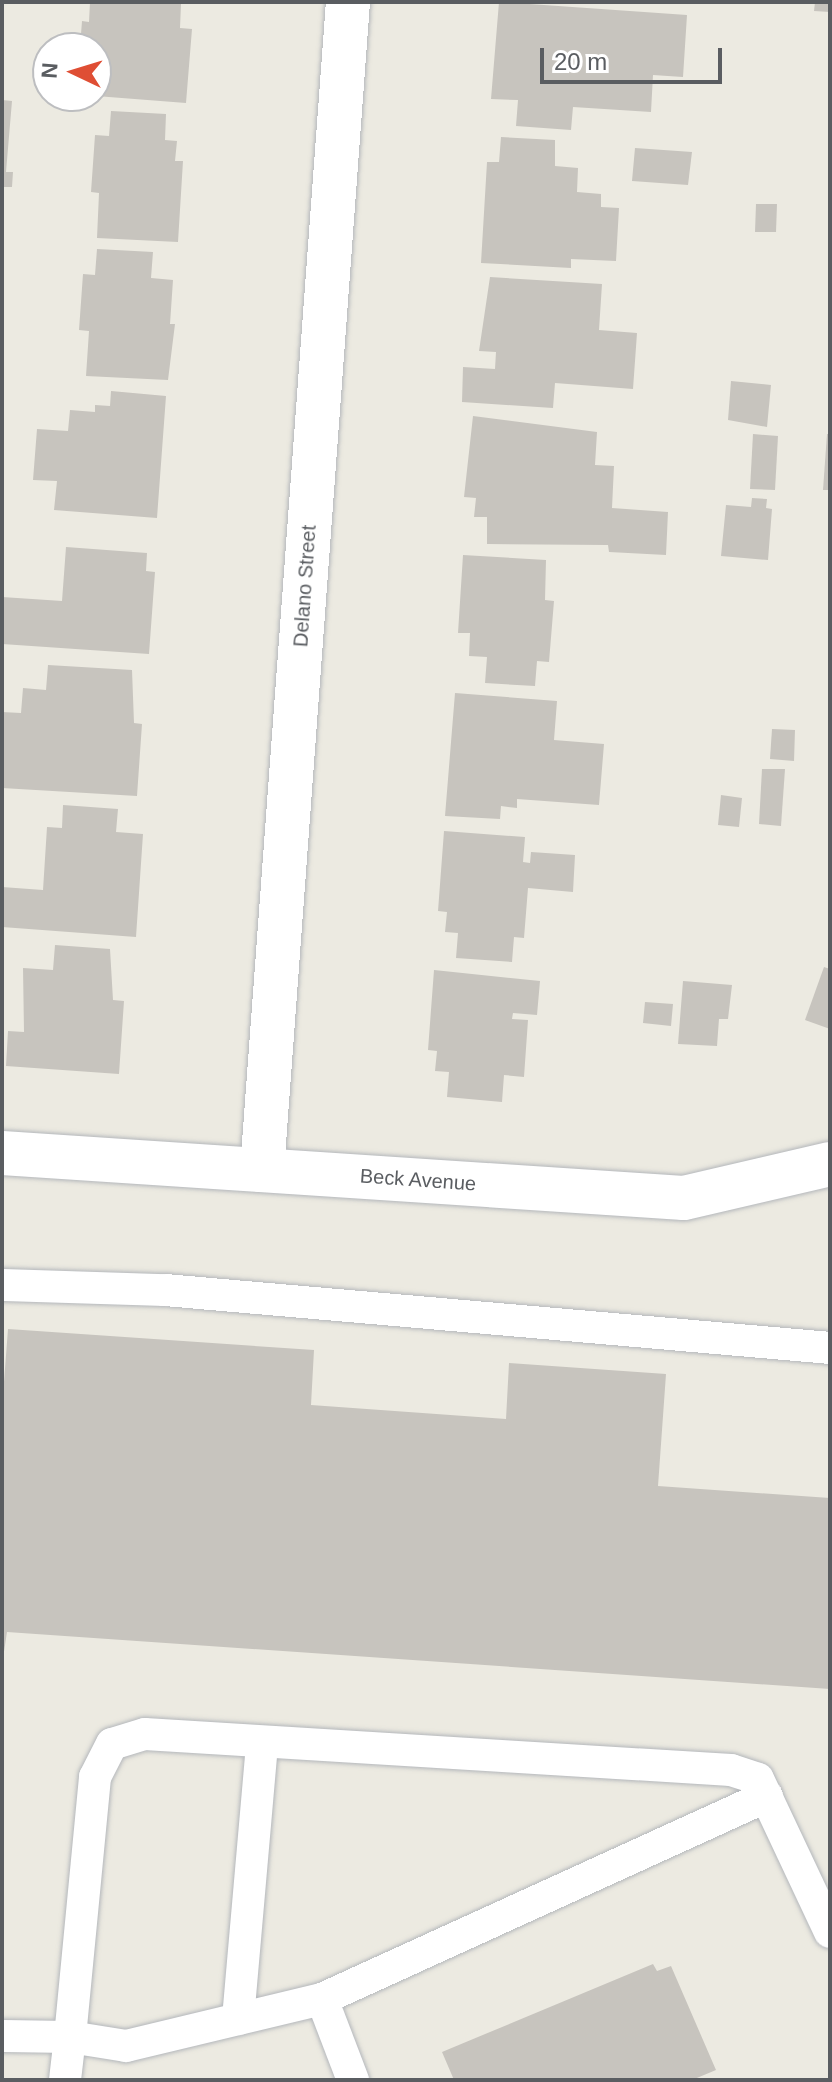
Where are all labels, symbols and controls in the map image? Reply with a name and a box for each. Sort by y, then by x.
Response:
north arrow [32,32,112,112]
scale bar [544,32,726,82]
text: 20 m [554,48,607,75]
text: N [37,62,63,79]
street label: Delano Street [289,524,321,648]
street label: Beck Avenue [359,1164,477,1196]

